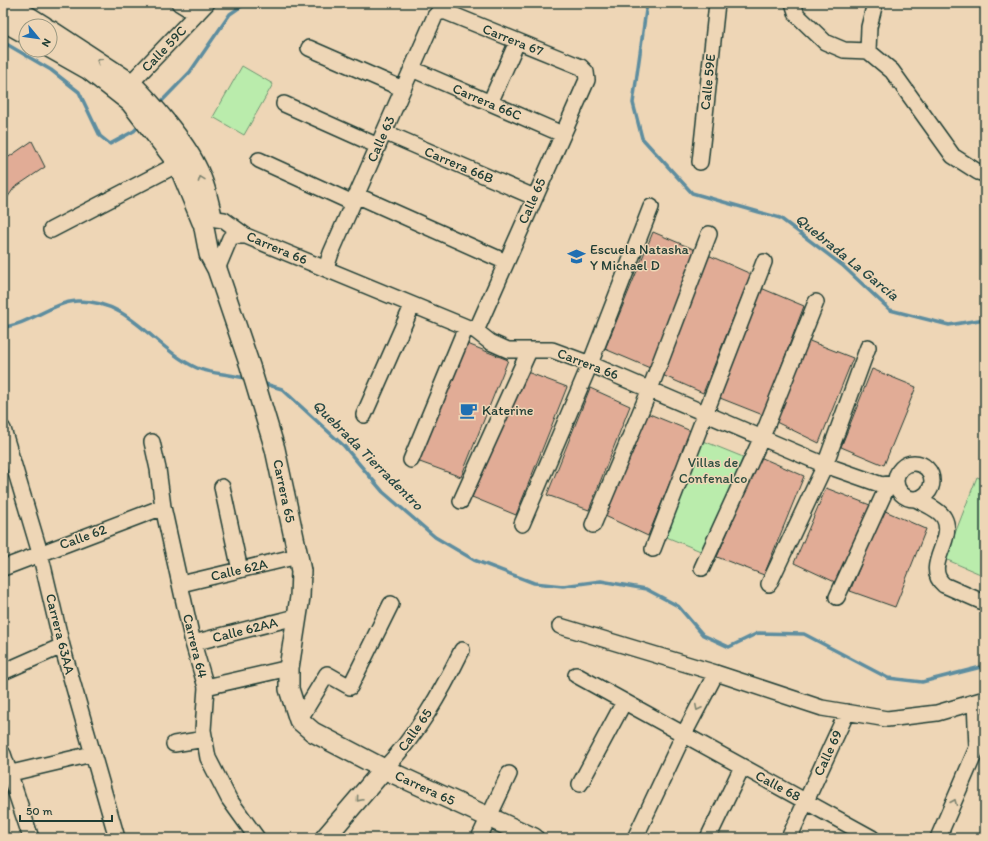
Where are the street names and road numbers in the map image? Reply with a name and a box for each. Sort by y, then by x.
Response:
street label: Carrera 67 [480,20,546,60]
street label: Calle 59C [138,22,190,76]
street label: Calle 59E [697,53,719,111]
street label: Carrera 66C [450,80,524,124]
street label: Calle 63 [363,113,399,165]
street label: Carrera 66B [422,143,496,187]
street label: Calle 65 [514,175,550,227]
street label: Carrera 66 [244,228,310,268]
street label: Carrera 66 [555,344,621,384]
street label: Carrera 65 [269,458,299,524]
street label: Calle 62 [57,520,109,553]
street label: Calle 62A [209,555,269,585]
street label: Carrera 63AA [42,592,78,676]
street label: Carrera 64 [179,612,211,680]
street label: Calle 62AA [211,614,279,646]
street label: Calle 65 [394,705,436,755]
street label: Calle 69 [810,727,846,779]
street label: Carrera 65 [392,767,458,809]
street label: Calle 68 [752,767,804,805]

